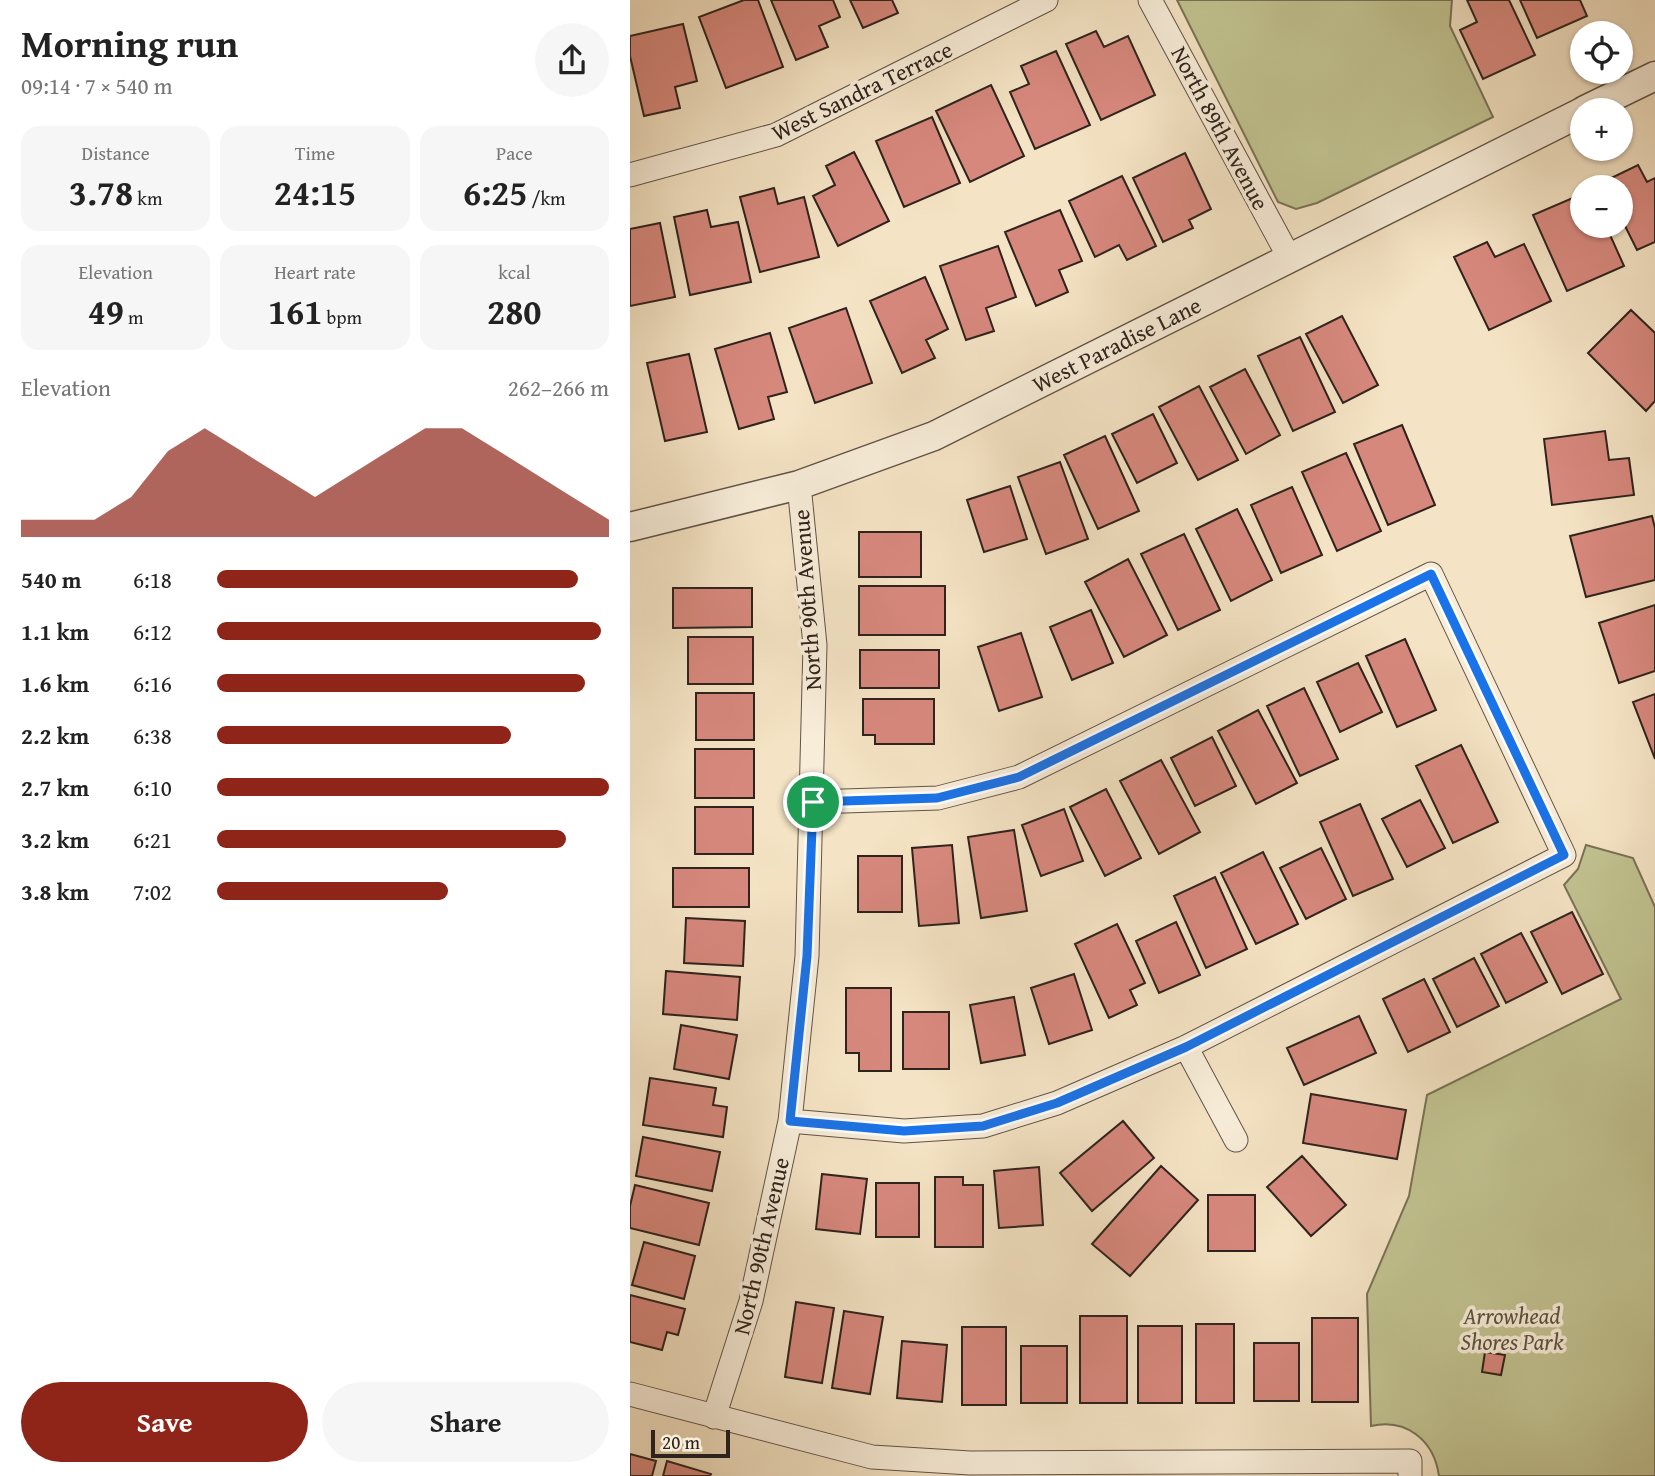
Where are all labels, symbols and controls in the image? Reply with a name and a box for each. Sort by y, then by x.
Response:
text: Morning run [21,15,238,71]
map controls [1570,21,1633,238]
button: locate [1570,21,1633,84]
button: share [535,23,609,97]
street label: West Sandra Terrace [766,32,958,149]
street label: North 89th Avenue [1163,40,1278,216]
text: 09:14 · 7 × 540 m [21,69,173,102]
button: + [1570,98,1633,161]
text: Distance [82,139,150,167]
text: Time [295,139,335,167]
text: Pace [496,139,533,167]
text: 3.78 [69,167,133,218]
text: 24:15 [274,167,356,218]
text: 6:25 [463,167,527,218]
button: − [1570,175,1633,238]
text: km [133,184,162,212]
text: /km [527,184,566,212]
text: Elevation [78,258,153,286]
text: Heart rate [274,258,356,286]
text: kcal [498,258,531,286]
text: 49 [88,286,124,337]
text: 161 [268,286,322,337]
text: 280 [487,286,542,337]
street label: West Paradise Lane [1026,288,1206,400]
text: m [124,303,144,331]
text: bpm [322,303,362,331]
text: Elevation [21,371,111,404]
text: 262–266 m [508,371,609,404]
street label: North 90th Avenue [784,508,829,692]
text: 540 m [21,563,82,596]
text: 6:18 [133,563,172,596]
text: 1.1 km [21,615,89,648]
text: 6:12 [133,615,172,648]
text: 1.6 km [21,667,89,700]
text: 6:16 [133,667,172,700]
text: 2.2 km [21,719,89,752]
text: 6:38 [133,719,172,752]
text: 2.7 km [21,771,89,804]
text: 6:10 [133,771,172,804]
pin [783,772,843,832]
icon: arrive [794,783,832,821]
text: 3.2 km [21,823,89,856]
text: 6:21 [133,823,172,856]
text: 3.8 km [21,875,89,908]
text: 7:02 [133,875,172,908]
street label: North 90th Avenue [724,1154,797,1338]
park label: Arrowhead Shores Park [1461,1299,1564,1358]
button: Save [21,1382,308,1462]
button: Share [322,1382,609,1462]
scale bar [651,1427,730,1459]
text: 20 m [662,1428,700,1456]

